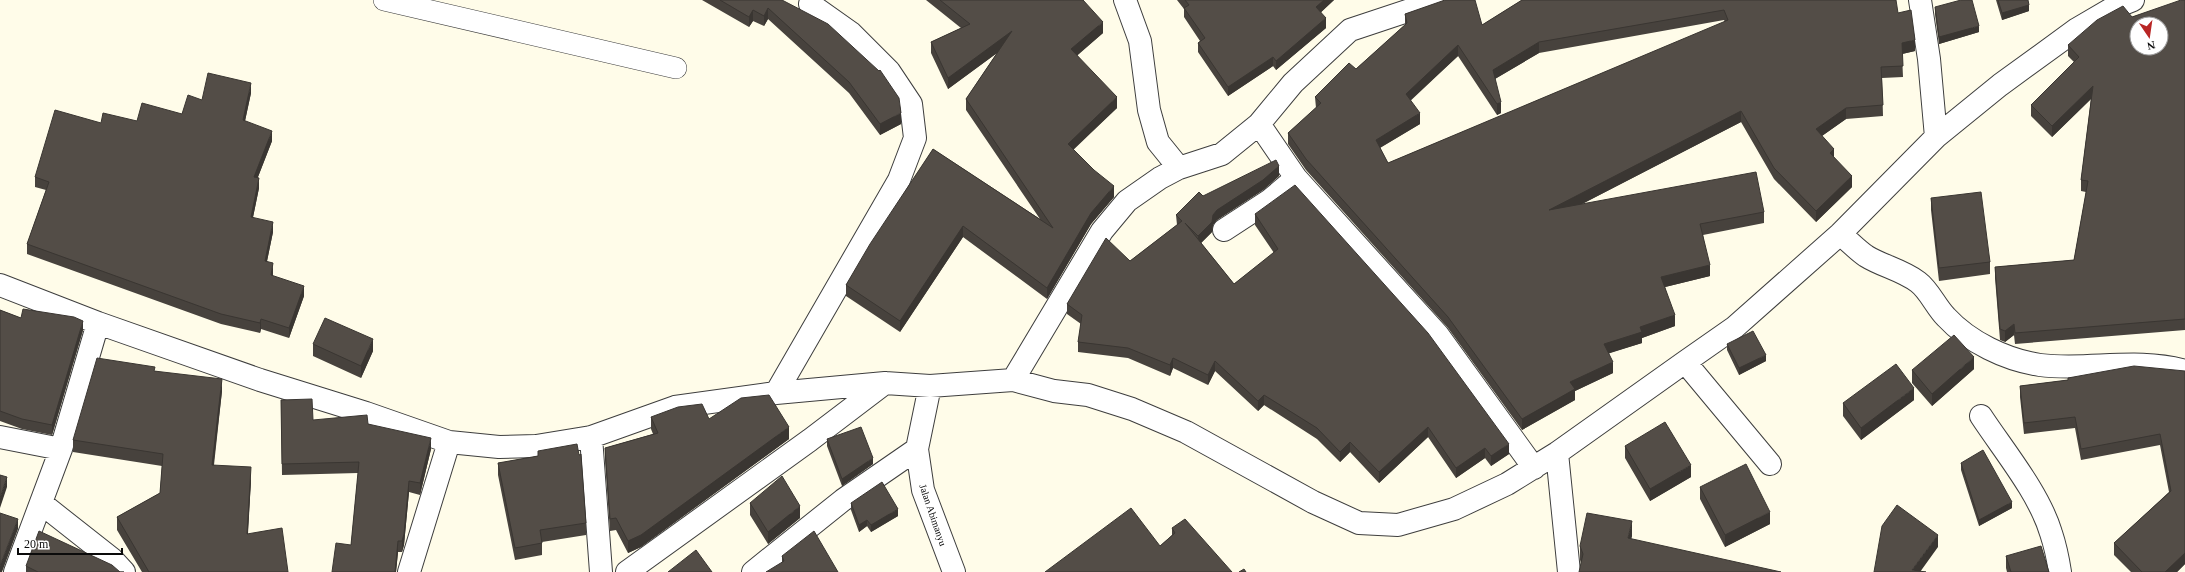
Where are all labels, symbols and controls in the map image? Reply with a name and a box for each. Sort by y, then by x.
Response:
north arrow [2129,16,2169,56]
text: N [2146,39,2156,52]
street label: Jalan Abimanyu [917,483,949,547]
scale bar [18,530,122,556]
text: 20 m [24,537,49,551]

